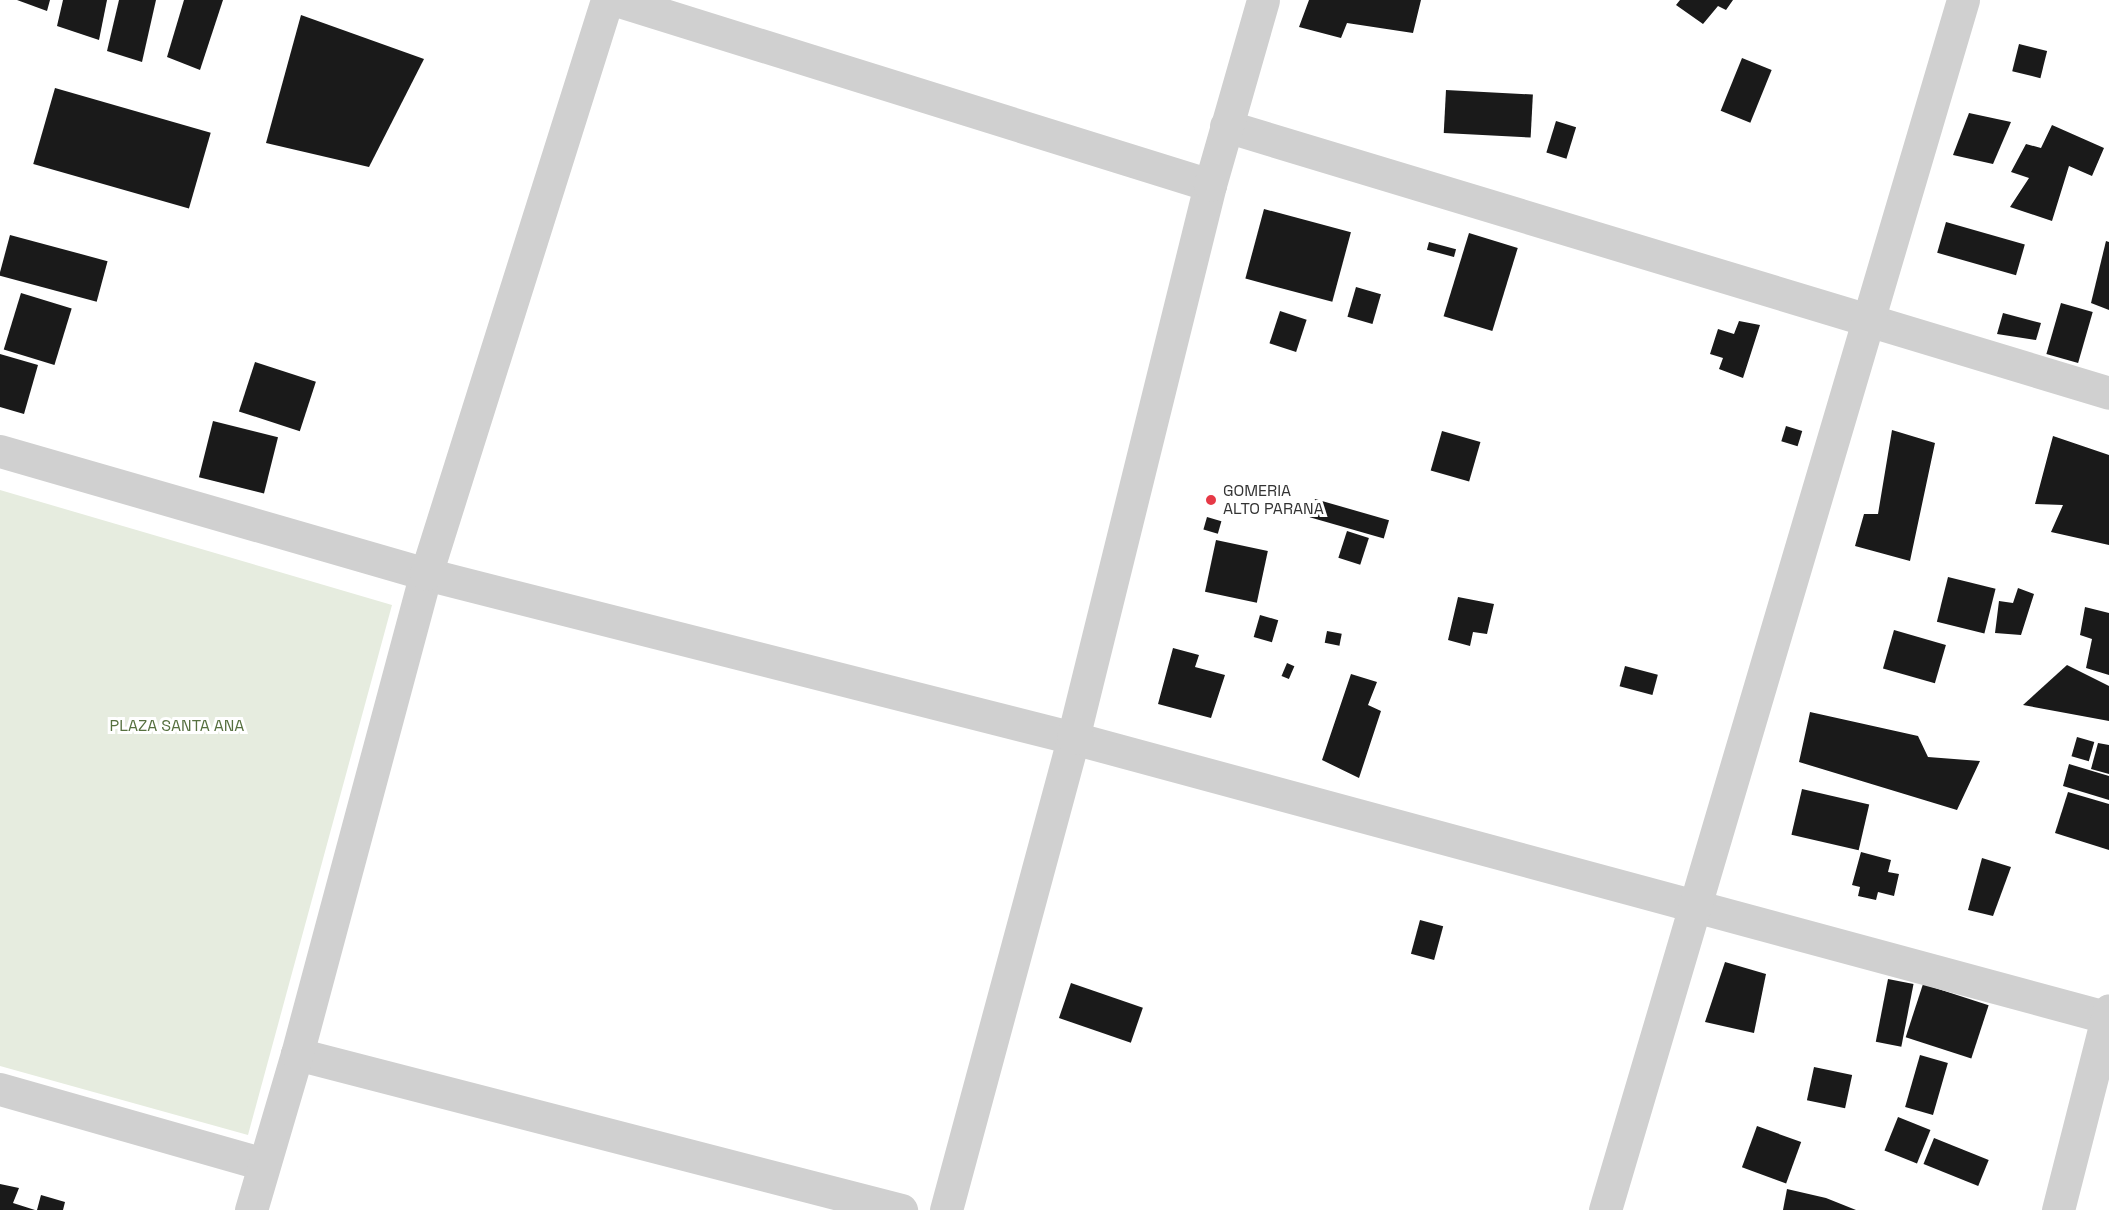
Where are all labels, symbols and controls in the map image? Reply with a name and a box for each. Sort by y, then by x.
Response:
place label: GOMERIA ALTO PARANA [1223,481,1324,519]
marker: GOMERIA ALTO PARANA [1204,493,1218,507]
park label: PLAZA SANTA ANA [109,716,245,736]

